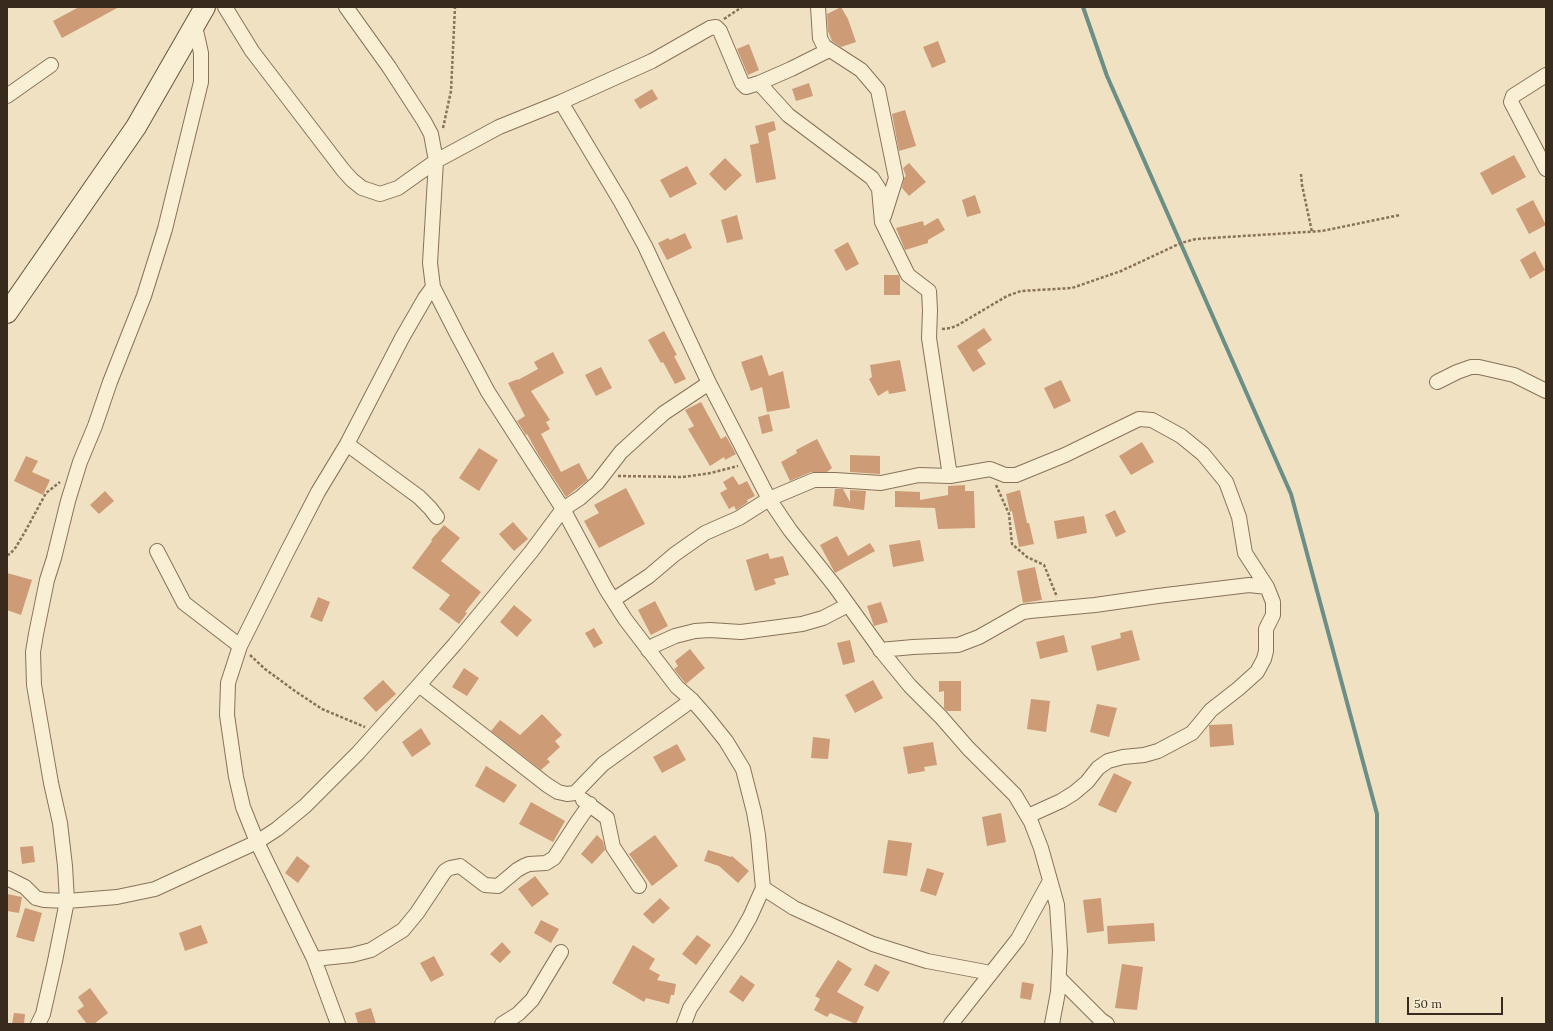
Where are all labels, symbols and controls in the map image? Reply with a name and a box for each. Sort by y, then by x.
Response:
scale bar [1409,989,1505,1015]
text: 50 m [1414,996,1442,1011]

